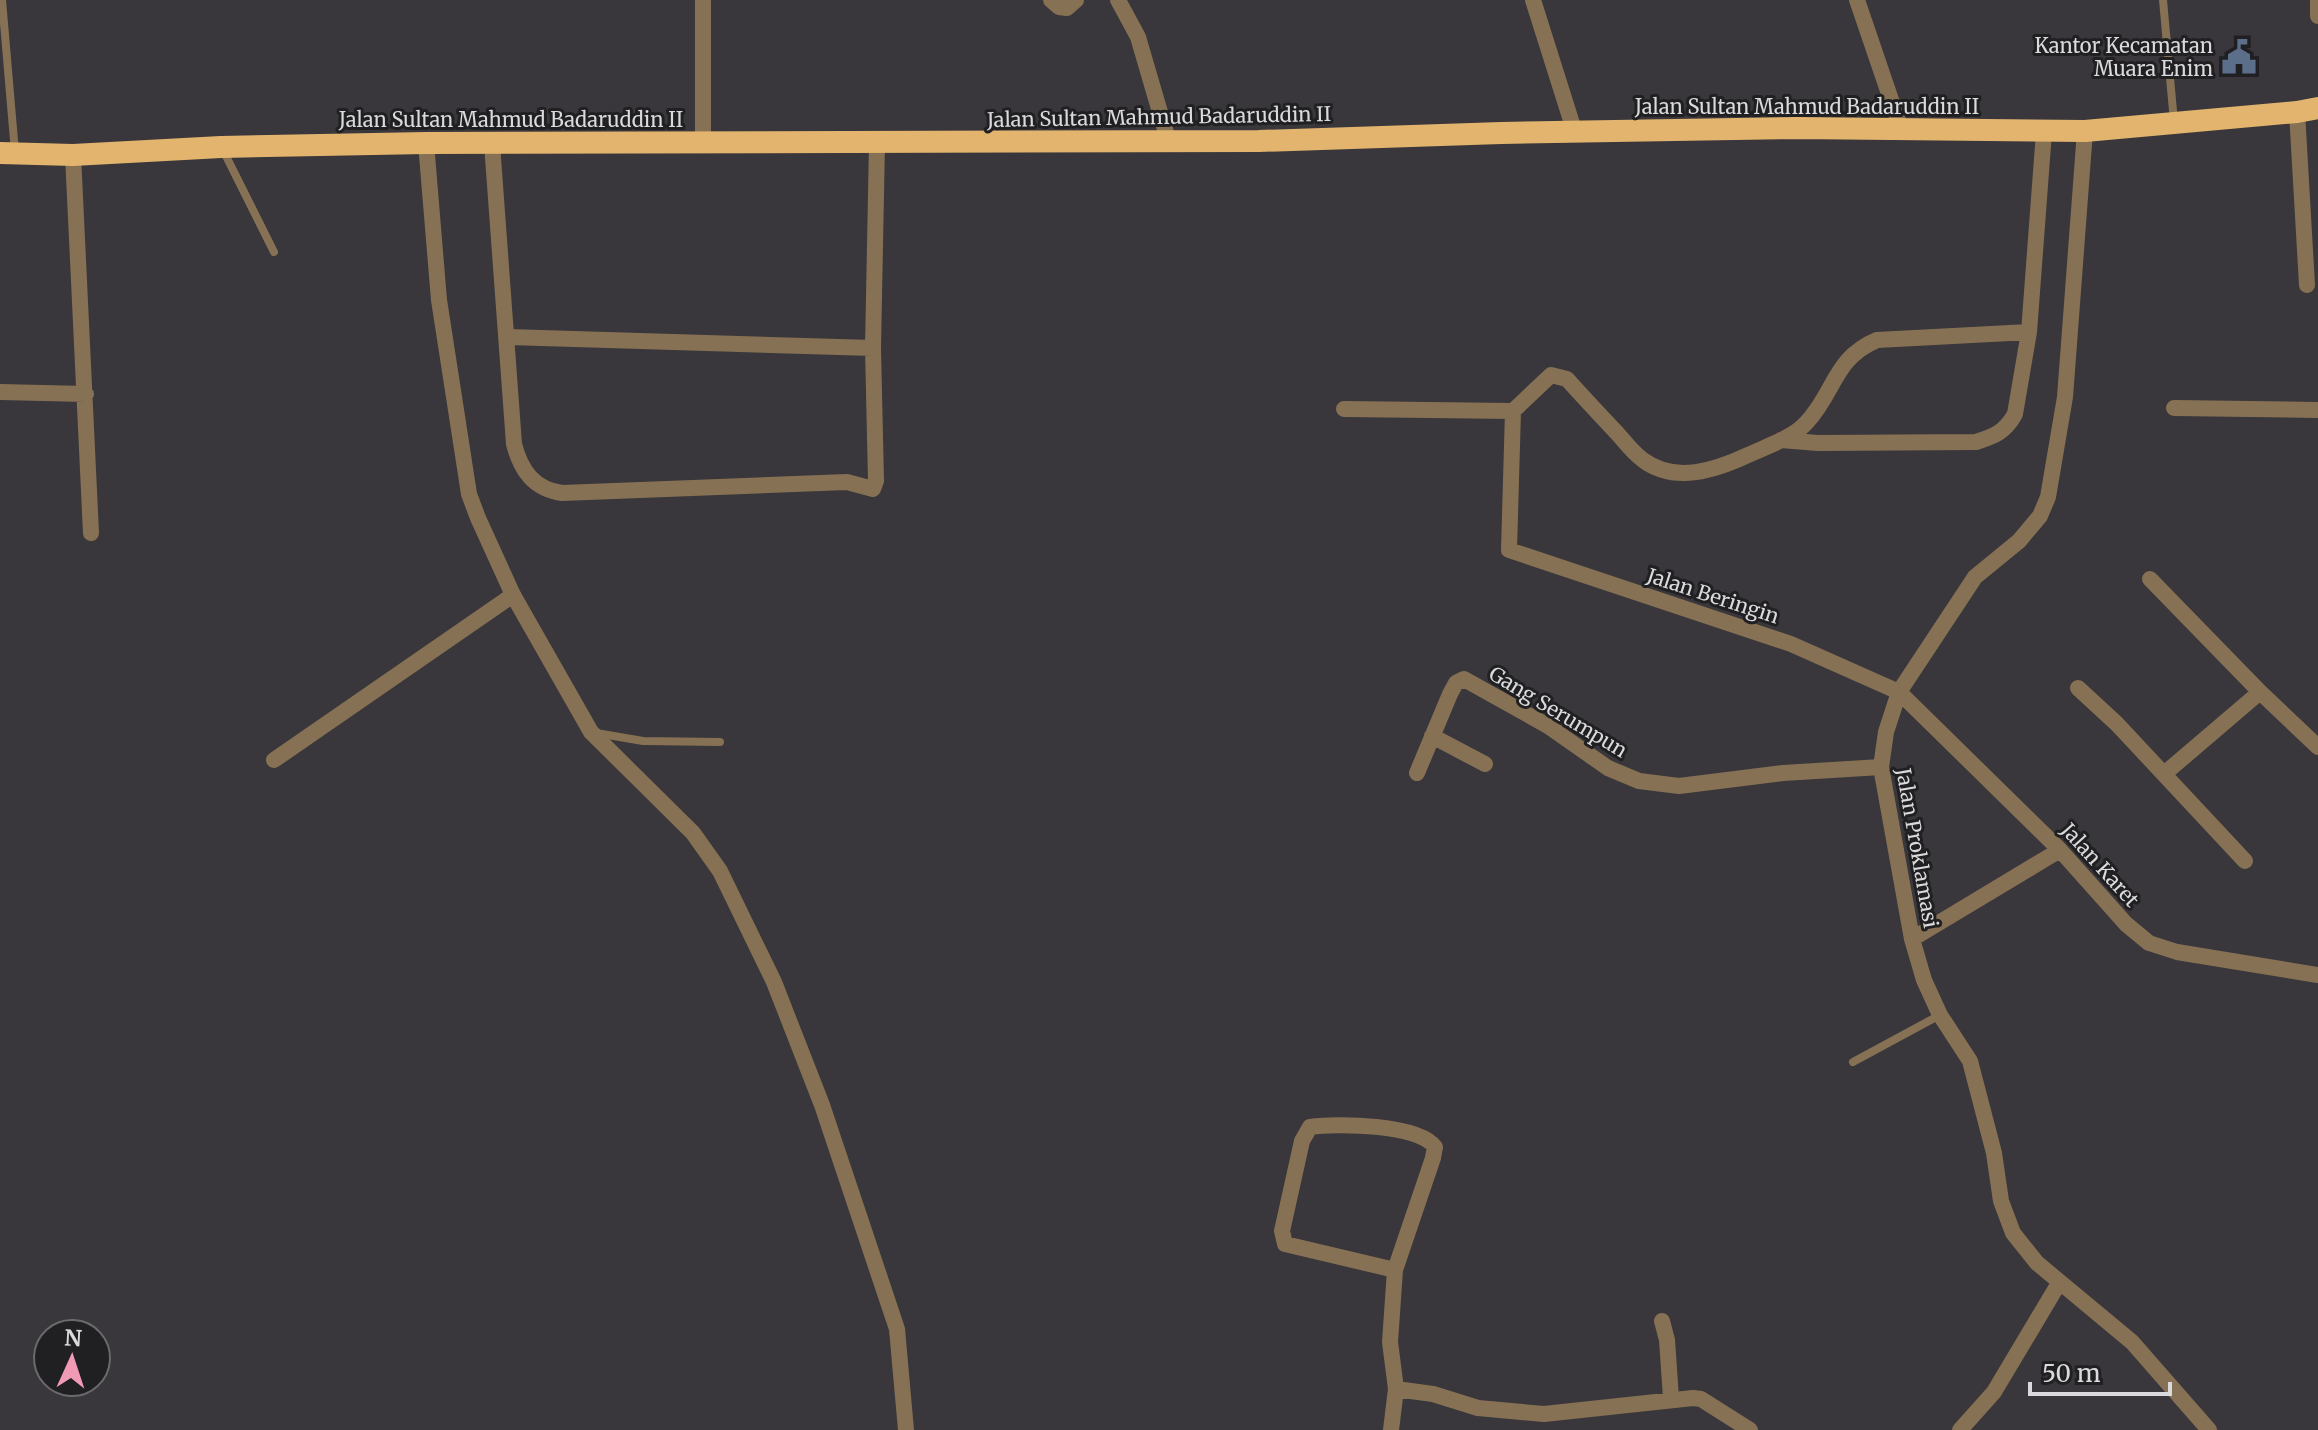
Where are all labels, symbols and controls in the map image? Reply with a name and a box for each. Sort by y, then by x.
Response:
place label: Kantor Kecamatan Muara Enim [2035,33,2213,81]
public building icon: Kantor Kecamatan Muara Enim [2220,38,2258,76]
street label: Jalan Sultan Mahmud Badaruddin II [1634,94,1979,119]
street label: Jalan Sultan Mahmud Badaruddin II [986,101,1331,132]
street label: Jalan Sultan Mahmud Badaruddin II [338,107,683,132]
street label: Jalan Beringin [1643,562,1782,629]
street label: Gang Serumpun [1485,661,1632,763]
street label: Jalan Proklamasi [1891,765,1944,930]
street label: Jalan Karet [2055,817,2145,912]
north arrow [32,1318,112,1398]
text: N [64,1324,83,1352]
scale bar [2030,1346,2170,1396]
text: 50 m [2042,1358,2101,1389]

